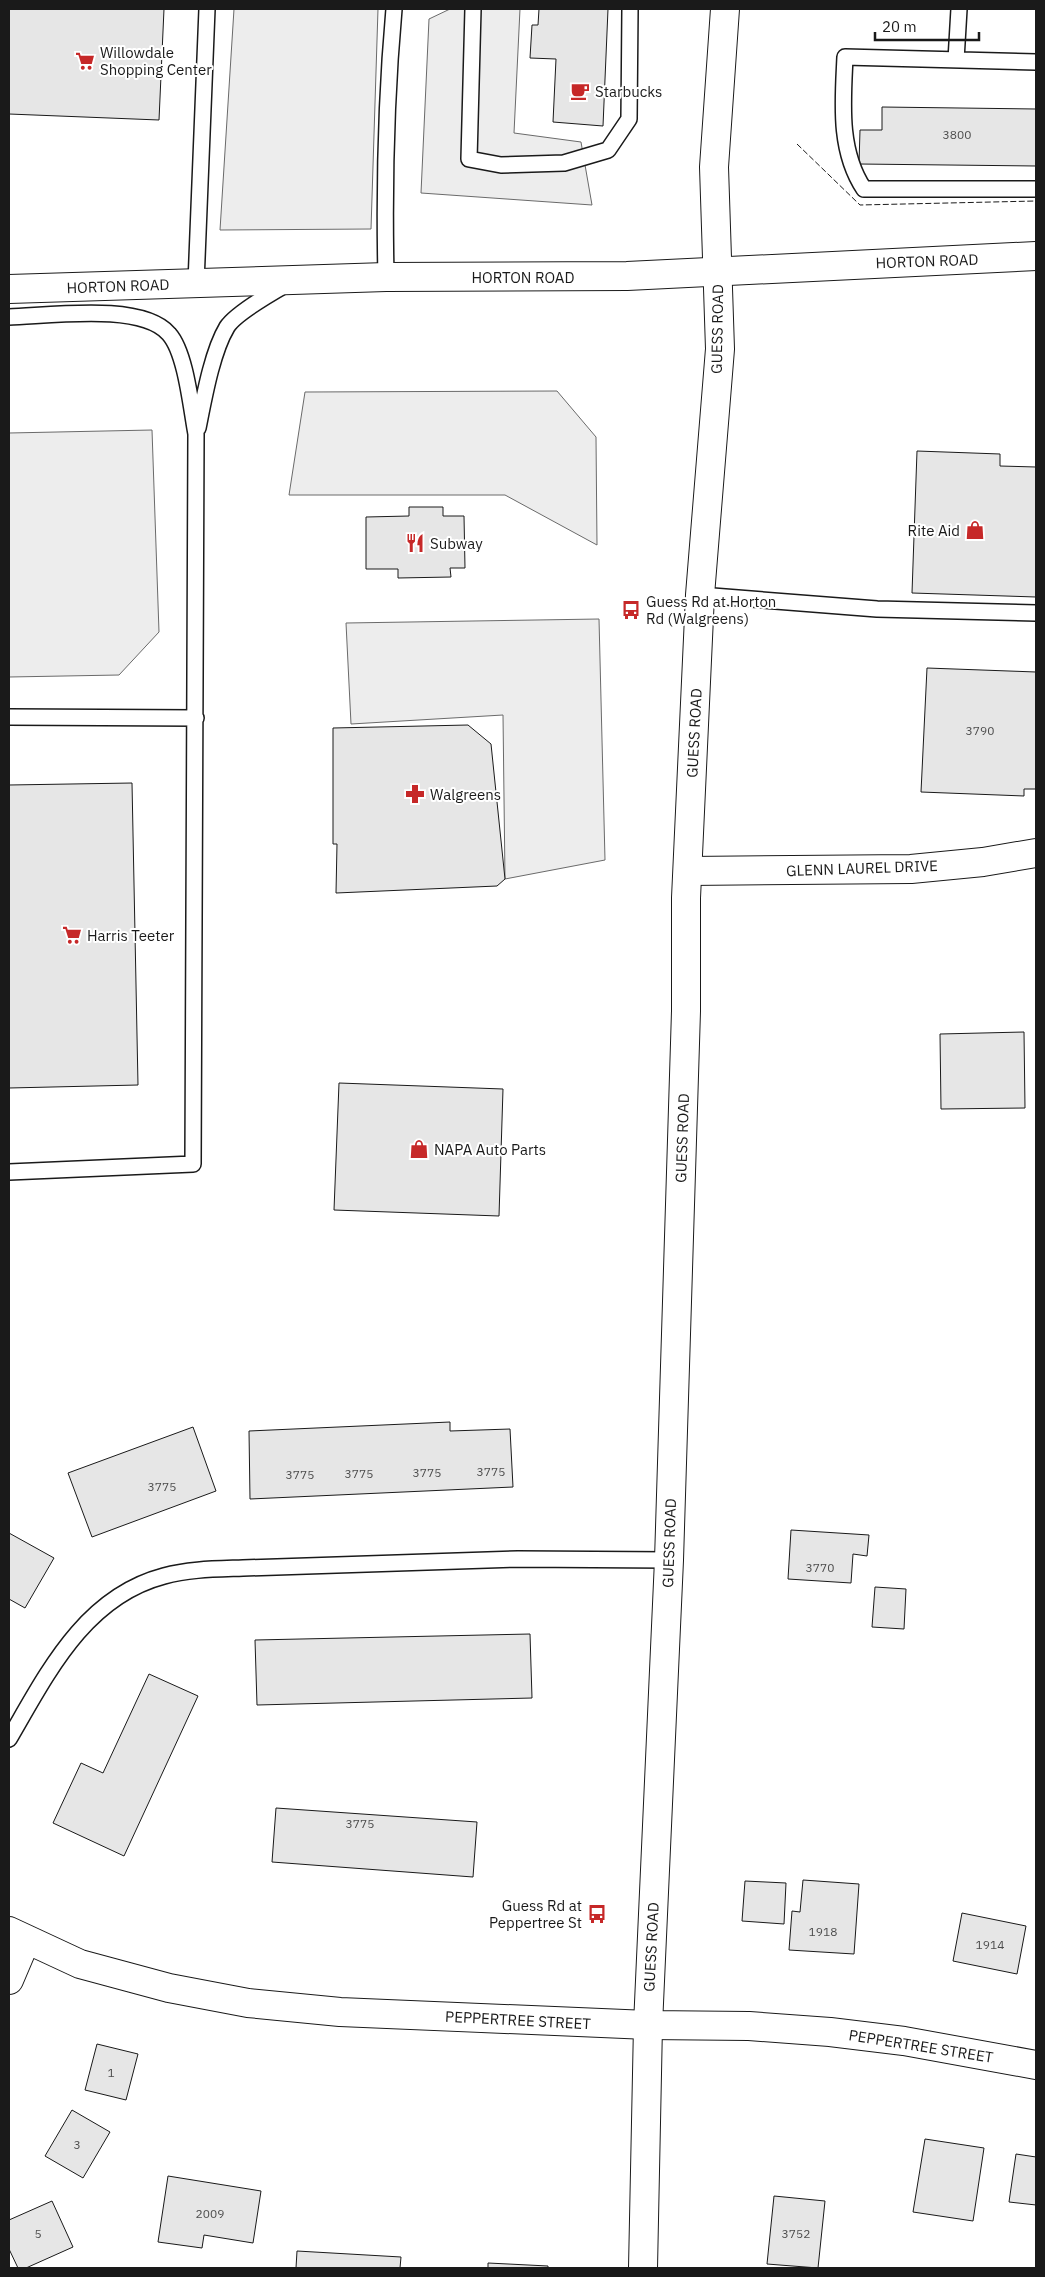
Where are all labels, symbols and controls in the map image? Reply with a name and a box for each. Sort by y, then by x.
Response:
scale bar [875,10,979,42]
text: 20 m [882,17,917,36]
place label: Willowdale Shopping Center [100,43,212,79]
supermarket icon: Willowdale Shopping Center [74,50,96,72]
cafe icon: Starbucks [569,80,591,102]
place label: Starbucks [595,82,662,101]
house number: 3800 [943,127,971,142]
street label: HORTON ROAD [875,250,979,272]
street label: HORTON ROAD [471,268,575,287]
street label: HORTON ROAD [66,275,170,297]
street label: GUESS ROAD [707,284,727,374]
shop icon: Rite Aid [964,519,986,541]
place label: Rite Aid [908,521,960,540]
restaurant icon: Subway [404,532,426,554]
place label: Subway [430,534,483,553]
place label: Guess Rd at Horton Rd (Walgreens) [646,592,776,628]
bus stop icon: Guess Rd at Horton Rd (Walgreens) [620,599,642,621]
street label: GUESS ROAD [682,688,706,778]
house number: 3790 [966,723,994,738]
pharmacy icon: Walgreens [404,783,426,805]
place label: Walgreens [430,785,501,804]
street label: GLENN LAUREL DRIVE [786,856,938,880]
supermarket icon: Harris Teeter [61,924,83,946]
place label: Harris Teeter [87,926,175,945]
street label: GUESS ROAD [671,1093,693,1183]
shop icon: NAPA Auto Parts [408,1138,430,1160]
place label: NAPA Auto Parts [434,1140,546,1159]
house number: 3775 [477,1464,505,1479]
house number: 3775 [413,1465,441,1480]
house number: 3775 [345,1466,373,1481]
house number: 3775 [286,1467,314,1482]
house number: 3775 [148,1479,176,1494]
street label: GUESS ROAD [658,1498,680,1588]
house number: 3770 [806,1560,834,1575]
house number: 3775 [346,1816,374,1831]
place label: Guess Rd at Peppertree St [489,1896,582,1932]
street label: GUESS ROAD [639,1902,663,1992]
bus stop icon: Guess Rd at Peppertree St [586,1903,608,1925]
house number: 1918 [809,1924,837,1939]
house number: 1914 [976,1937,1004,1952]
street label: PEPPERTREE STREET [445,2007,592,2033]
street label: PEPPERTREE STREET [847,2025,995,2067]
house number: 1 [107,2065,115,2080]
house number: 3 [73,2137,81,2152]
house number: 2009 [196,2206,224,2221]
house number: 5 [34,2226,42,2241]
house number: 3752 [782,2226,810,2241]

